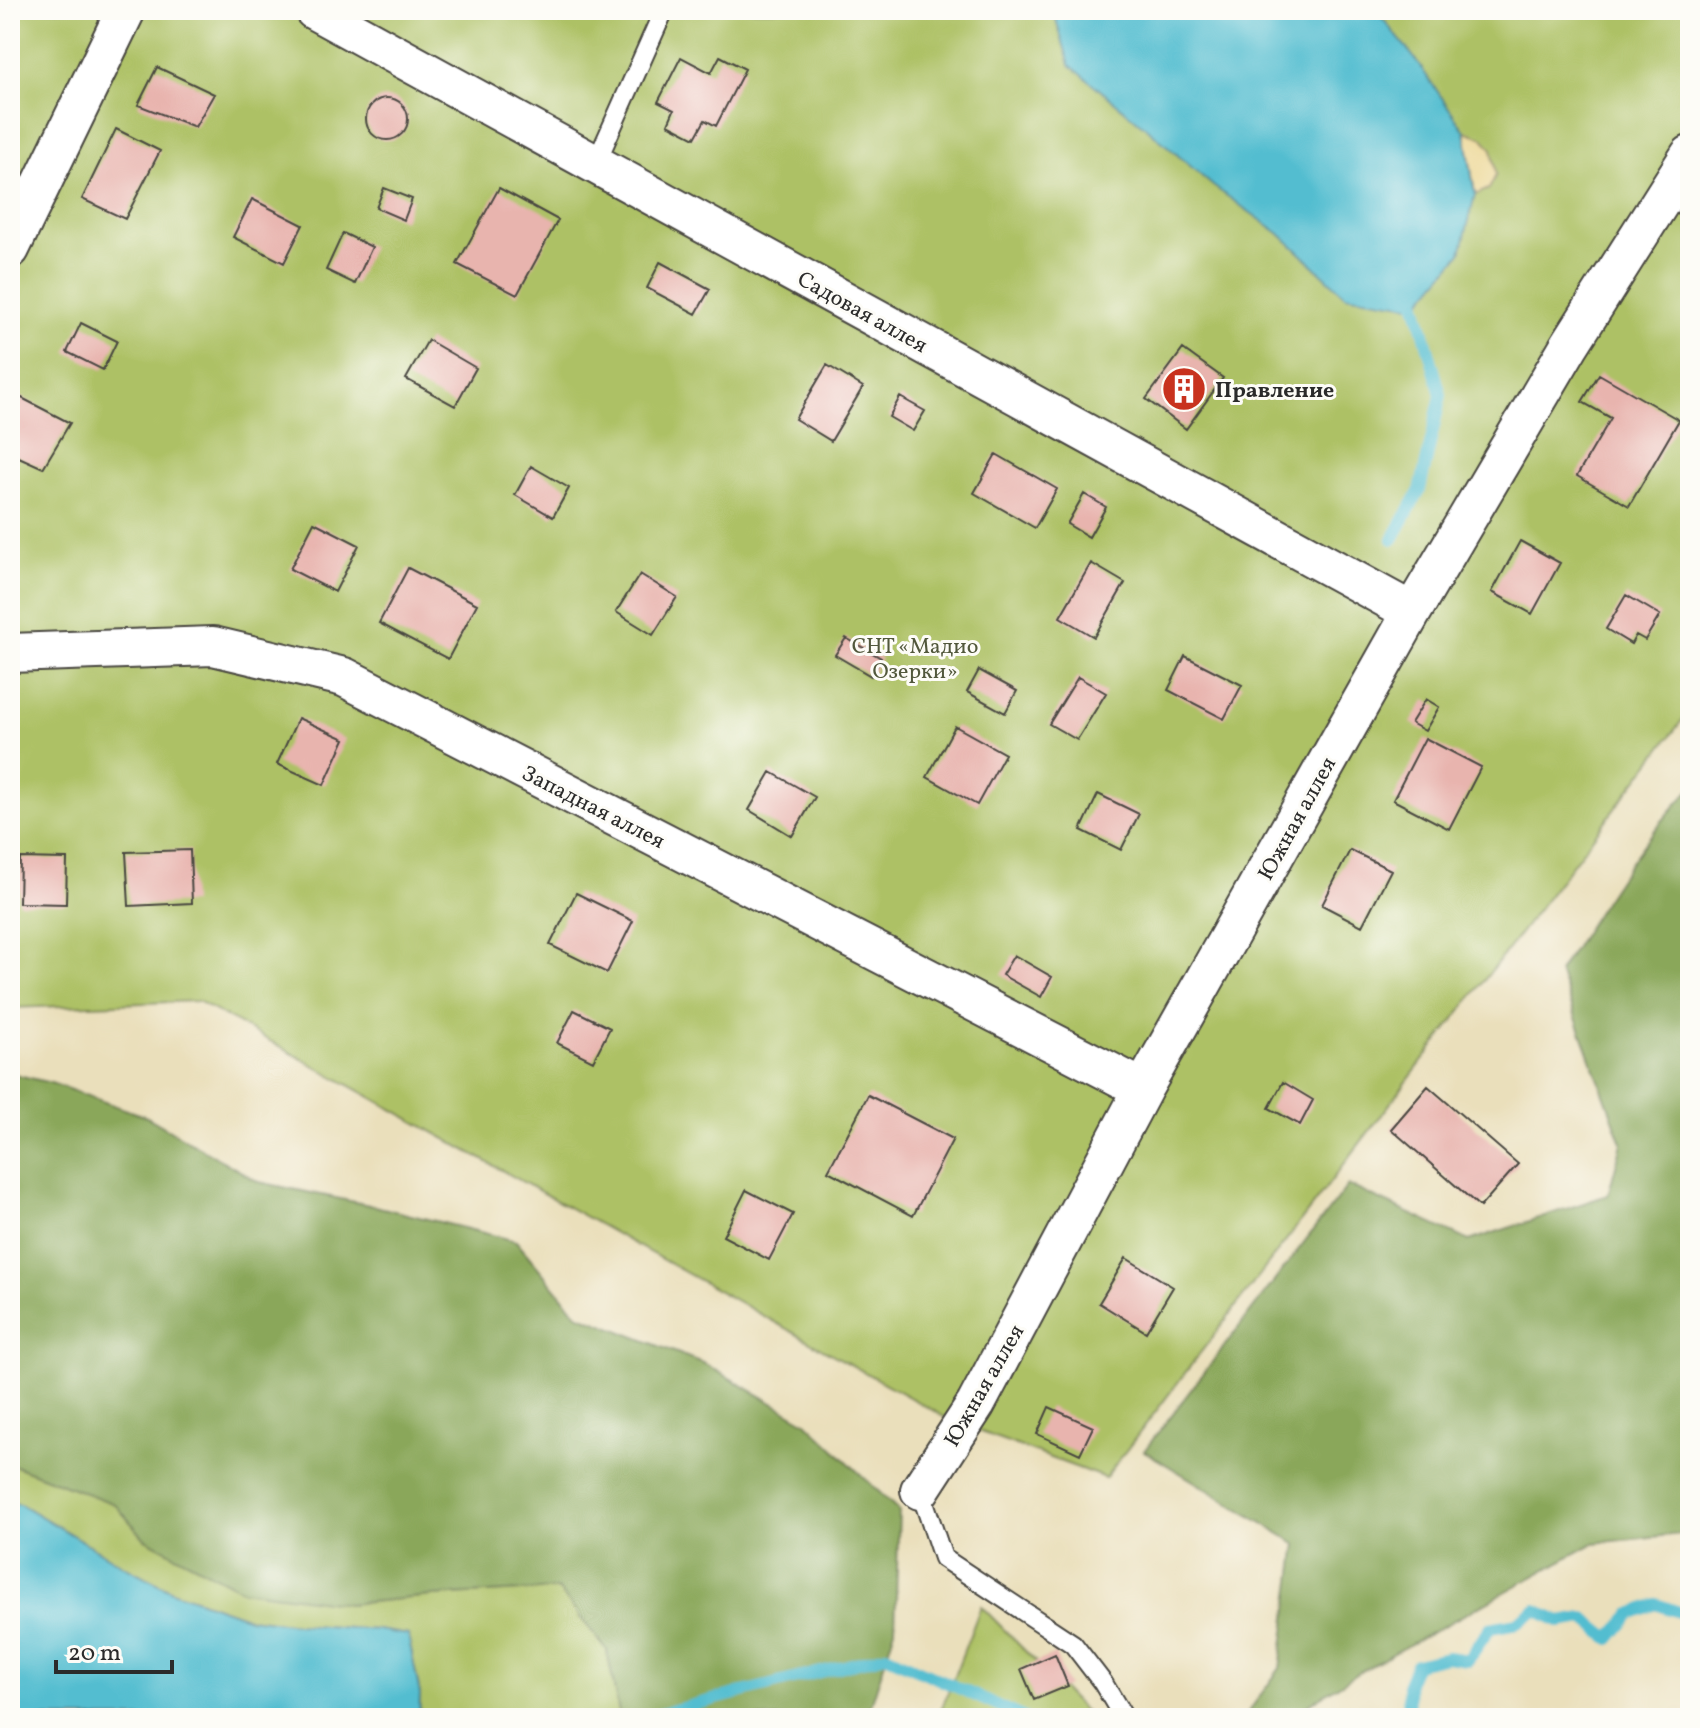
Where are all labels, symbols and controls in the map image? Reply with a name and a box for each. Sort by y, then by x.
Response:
street label: Садовая аллея [791,265,932,362]
building icon: Правление [1160,365,1208,413]
place label: Правление [1215,376,1334,407]
park label: СНТ «Мадио Озерки» [852,632,978,688]
street label: Южная аллея [1251,752,1345,887]
street label: Западная аллея [516,759,670,858]
street label: Южная аллея [938,1319,1033,1453]
scale bar [56,1624,172,1674]
text: 20 m [68,1637,121,1671]

